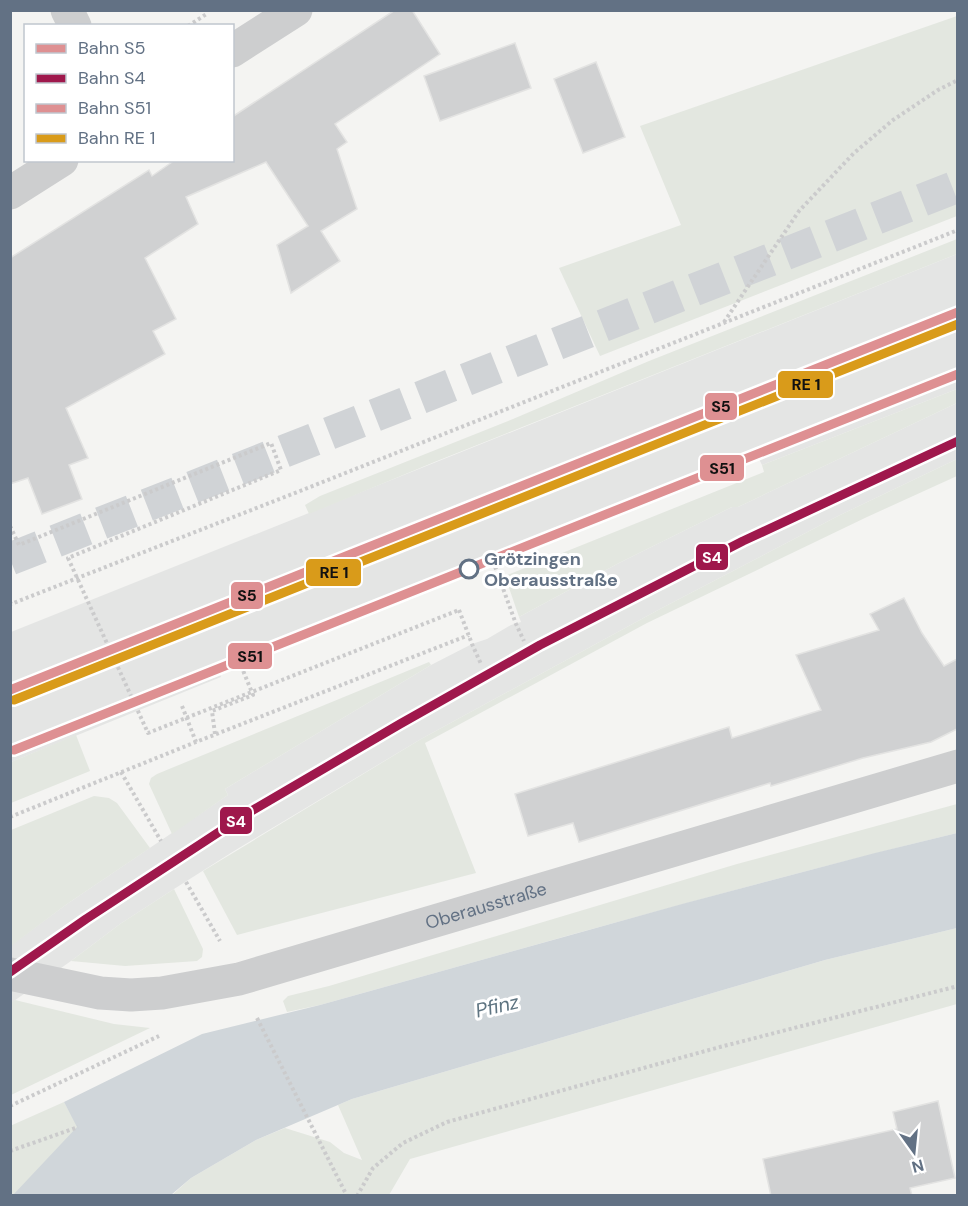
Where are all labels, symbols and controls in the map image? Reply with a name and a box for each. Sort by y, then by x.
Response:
legend [24,24,234,162]
text: Bahn S5 [78,36,146,60]
text: Bahn S4 [78,66,146,90]
text: Bahn S51 [78,96,151,120]
text: Bahn RE 1 [78,126,155,150]
line badge: RE 1 [777,370,834,399]
text: RE 1 [791,374,821,395]
line badge: S5 [704,392,738,421]
text: S5 [711,396,731,417]
line badge: S51 [699,454,745,482]
text: S51 [709,458,735,479]
line badge: S4 [695,543,729,571]
place label: Grötzingen Oberausstraße [484,547,618,592]
text: S4 [702,547,722,568]
line badge: RE 1 [305,558,362,587]
marker: Grötzingen Oberausstraße [459,559,479,579]
text: RE 1 [319,562,349,583]
line badge: S5 [230,581,264,610]
text: S5 [237,585,257,606]
line badge: S51 [227,642,273,670]
text: S51 [237,646,263,667]
line badge: S4 [219,806,253,835]
text: S4 [226,811,246,832]
street label: Oberausstraße [423,877,550,935]
water label: Pfinz [473,988,522,1024]
north arrow [884,1122,944,1182]
text: N [909,1154,926,1178]

